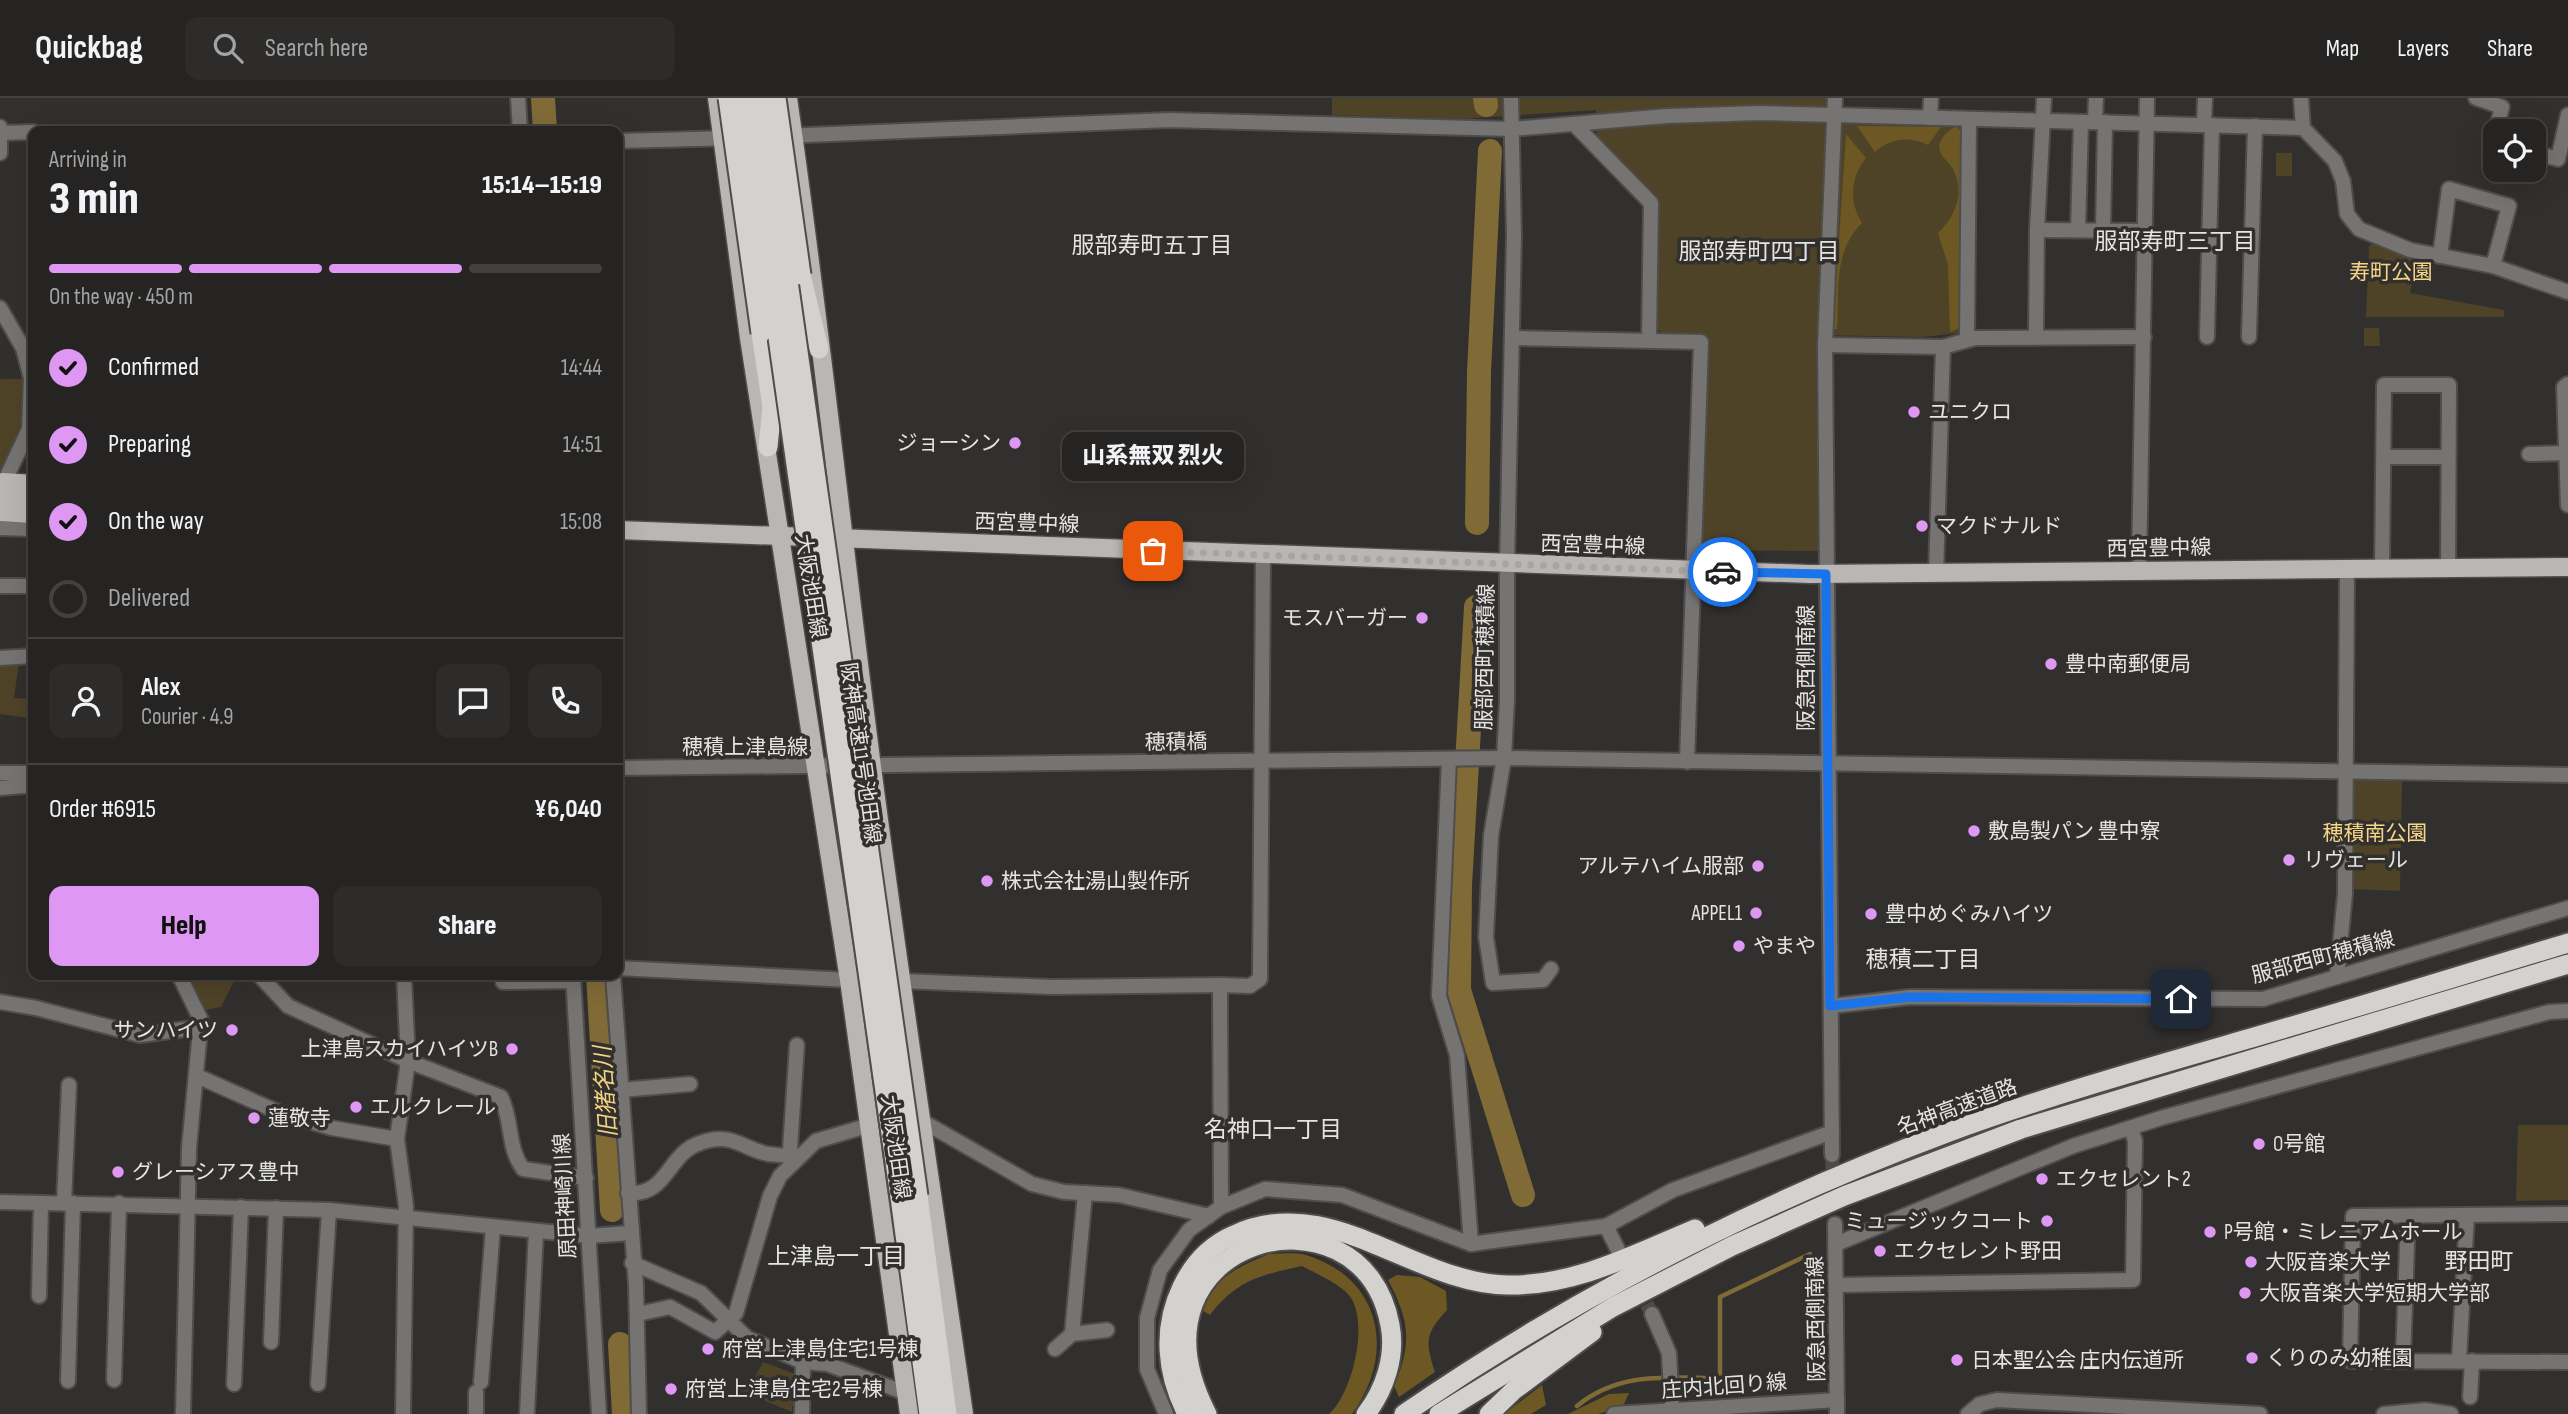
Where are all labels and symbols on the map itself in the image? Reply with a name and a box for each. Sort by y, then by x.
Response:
district label: 服部寿町三丁目 [2095,228,2256,256]
district label: 服部寿町五丁目 [1072,232,1233,260]
district label: 服部寿町四丁目 [1679,238,1840,266]
park label: 寿町公園 [2349,260,2433,285]
place label: ユニクロ [1928,400,2012,425]
marker: ユニクロ [1906,404,1922,420]
place label: ジョーシン [896,431,1001,456]
callout: 山系無双 烈火 [1062,432,1244,481]
marker: ジョーシン [1007,435,1023,451]
street label: 西宮豊中線 [974,509,1080,538]
place label: マクドナルド [1936,514,2062,539]
marker: マクドナルド [1914,518,1930,534]
pin [1123,521,1183,581]
street label: 西宮豊中線 [1540,531,1646,560]
street label: 大阪池田線 [790,532,831,640]
street label: 西宮豊中線 [2106,535,2212,562]
courier [1688,537,1758,607]
street label: 服部西町穂積線 [1472,583,1499,731]
street label: 阪急西側南線 [1794,605,1819,731]
place label: モスバーガー [1282,606,1408,631]
marker: モスバーガー [1414,610,1430,626]
place label: 豊中南郵便局 [2065,652,2191,677]
marker: 豊中南郵便局 [2043,656,2059,672]
street label: 阪神高速11号池田線 [835,661,886,845]
street label: 穂積橋 [1144,729,1208,756]
street label: 穂積上津島線 [682,735,808,760]
place label: 敷島製パン 豊中寮 [1988,819,2160,844]
park label: 穂積南公園 [2323,821,2428,846]
marker: 敷島製パン 豊中寮 [1966,823,1982,839]
place label: リヴェール [2303,848,2408,873]
marker: リヴェール [2281,852,2297,868]
place label: アルテハイム服部 [1577,854,1744,879]
marker: アルテハイム服部 [1750,858,1766,874]
place label: 株式会社湯山製作所 [1001,869,1190,894]
marker: 株式会社湯山製作所 [979,873,995,889]
place label: APPEL1 [1691,901,1743,926]
place label: 豊中めぐみハイツ [1885,902,2053,927]
marker: APPEL1 [1748,905,1764,921]
marker: 豊中めぐみハイツ [1863,906,1879,922]
street label: 服部西町穂積線 [2249,926,2397,989]
place label: やまや [1753,934,1816,959]
marker: やまや [1731,938,1747,954]
district label: 穂積二丁目 [1866,946,1981,974]
pin [2151,969,2211,1029]
place label: サンハイツ [113,1018,218,1043]
marker: サンハイツ [224,1022,240,1038]
place label: 上津島スカイハイツB [300,1037,498,1062]
marker: 上津島スカイハイツB [504,1041,520,1057]
water label: 旧猪名川 [589,1042,623,1139]
street label: 名神高速道路 [1894,1074,2021,1141]
street label: 大阪池田線 [876,1093,915,1201]
place label: エルクレール [370,1095,496,1120]
marker: エルクレール [348,1099,364,1115]
place label: 蓮敬寺 [268,1106,331,1131]
marker: 蓮敬寺 [246,1110,262,1126]
district label: 名神口一丁目 [1204,1116,1342,1144]
street label: 原田神崎川線 [550,1132,581,1260]
place label: O号館 [2273,1132,2325,1157]
marker: O号館 [2251,1136,2267,1152]
place label: グレーシアス豊中 [132,1160,300,1185]
marker: グレーシアス豊中 [110,1164,126,1180]
place label: エクセレント2 [2056,1167,2191,1192]
marker: エクセレント2 [2034,1171,2050,1187]
place label: ミュージックコート [1844,1209,2033,1234]
marker: ミュージックコート [2039,1213,2055,1229]
place label: P号館・ミレニアムホール [2224,1220,2462,1245]
marker: P号館・ミレニアムホール [2202,1224,2218,1240]
place label: エクセレント野田 [1894,1239,2062,1264]
district label: 上津島一丁目 [767,1243,905,1271]
marker: エクセレント野田 [1872,1243,1888,1259]
district label: 野田町 [2445,1248,2514,1276]
place label: 大阪音楽大学 [2265,1250,2391,1275]
marker: 大阪音楽大学 [2243,1254,2259,1270]
street label: 阪急西側南線 [1803,1256,1830,1382]
place label: 大阪音楽大学短期大学部 [2259,1281,2490,1306]
marker: 大阪音楽大学短期大学部 [2237,1285,2253,1301]
place label: 府営上津島住宅1号棟 [722,1337,918,1362]
marker: 府営上津島住宅1号棟 [700,1341,716,1357]
place label: くりのみ幼稚園 [2266,1346,2413,1371]
place label: 日本聖公会 庄内伝道所 [1971,1348,2184,1373]
marker: くりのみ幼稚園 [2244,1350,2260,1366]
marker: 日本聖公会 庄内伝道所 [1949,1352,1965,1368]
street label: 庄内北回り線 [1660,1370,1788,1403]
place label: 府営上津島住宅2号棟 [685,1377,883,1402]
marker: 府営上津島住宅2号棟 [663,1381,679,1397]

